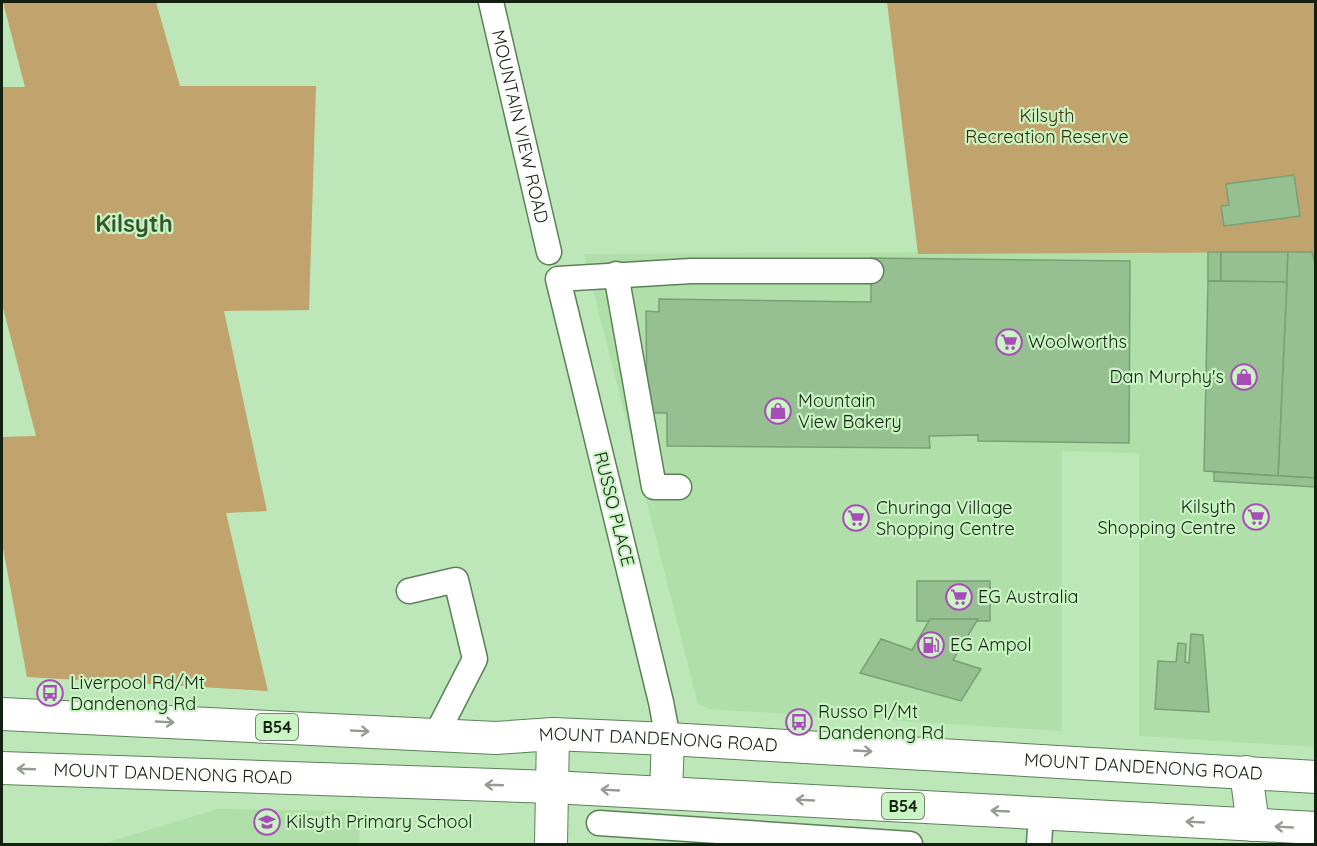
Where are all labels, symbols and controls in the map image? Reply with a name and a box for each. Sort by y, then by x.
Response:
street label: MOUNTAIN VIEW ROAD [487,28,554,226]
park label: Kilsyth Recreation Reserve [965,104,1129,148]
district label: Kilsyth [95,208,173,238]
supermarket icon: Woolworths [994,327,1024,357]
place label: Woolworths [1028,330,1127,353]
shop icon: Dan Murphy's [1229,362,1259,392]
place label: Dan Murphy's [1110,365,1224,388]
place label: Mountain View Bakery [798,389,902,433]
shop icon: Mountain View Bakery [763,396,793,426]
street label: RUSSO PLACE [589,449,640,569]
place label: Kilsyth Shopping Centre [1097,495,1236,539]
place label: Churinga Village Shopping Centre [876,496,1015,540]
supermarket icon: Kilsyth Shopping Centre [1241,502,1271,532]
supermarket icon: Churinga Village Shopping Centre [841,503,871,533]
supermarket icon: EG Australia [944,582,974,612]
place label: EG Australia [978,585,1078,608]
fuel station icon: EG Ampol [916,630,946,660]
place label: EG Ampol [950,633,1032,656]
place label: Liverpool Rd/Mt Dandenong Rd [70,671,205,715]
bus stop icon: Liverpool Rd/Mt Dandenong Rd [35,678,65,708]
place label: Russo Pl/Mt Dandenong Rd [818,700,944,744]
bus stop icon: Russo Pl/Mt Dandenong Rd [784,707,814,737]
road number: B54 [256,714,298,740]
one-way arrow [154,716,174,727]
street label: MOUNT DANDENONG ROAD [538,722,778,756]
one-way arrow [349,725,369,736]
one-way arrow [853,746,873,757]
street label: MOUNT DANDENONG ROAD [1023,748,1263,785]
street label: MOUNT DANDENONG ROAD [53,758,293,789]
one-way arrow [16,763,36,775]
one-way arrow [484,780,504,791]
one-way arrow [601,784,621,795]
road number: B54 [882,793,924,819]
one-way arrow [796,795,816,806]
one-way arrow [990,806,1010,817]
school or university icon: Kilsyth Primary School [252,807,282,837]
place label: Kilsyth Primary School [286,810,473,833]
one-way arrow [1185,816,1205,827]
one-way arrow [1275,821,1295,832]

